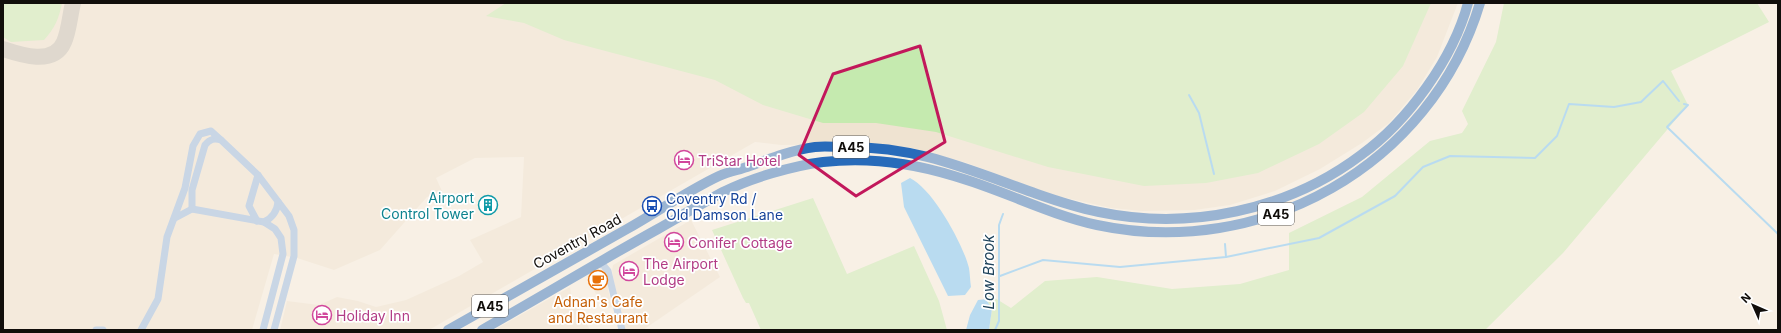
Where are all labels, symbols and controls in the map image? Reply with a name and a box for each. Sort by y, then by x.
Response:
road number: A45 [833,136,869,158]
hotel icon: TriStar Hotel [673,149,695,171]
place label: TriStar Hotel [698,152,781,169]
place label: Airport Control Tower [381,189,474,222]
place label: Coventry Rd / Old Damson Lane [666,190,783,223]
building icon: Airport Control Tower [477,194,499,216]
bus stop icon: Coventry Rd / Old Damson Lane [641,195,663,217]
road number: A45 [1258,203,1294,225]
street label: Coventry Road [530,210,624,272]
hotel icon: Conifer Cottage [663,231,685,253]
place label: Conifer Cottage [688,234,793,251]
water label: Low Brook [979,234,998,310]
place label: The Airport Lodge [643,255,718,288]
hotel icon: The Airport Lodge [618,260,640,282]
cafe icon: Adnan's Cafe and Restaurant [587,269,609,291]
north arrow [1733,285,1773,325]
text: N [1738,290,1754,306]
place label: Adnan's Cafe and Restaurant [548,293,648,326]
road number: A45 [472,295,508,317]
hotel icon: Holiday Inn [311,304,333,326]
place label: Holiday Inn [336,307,410,324]

